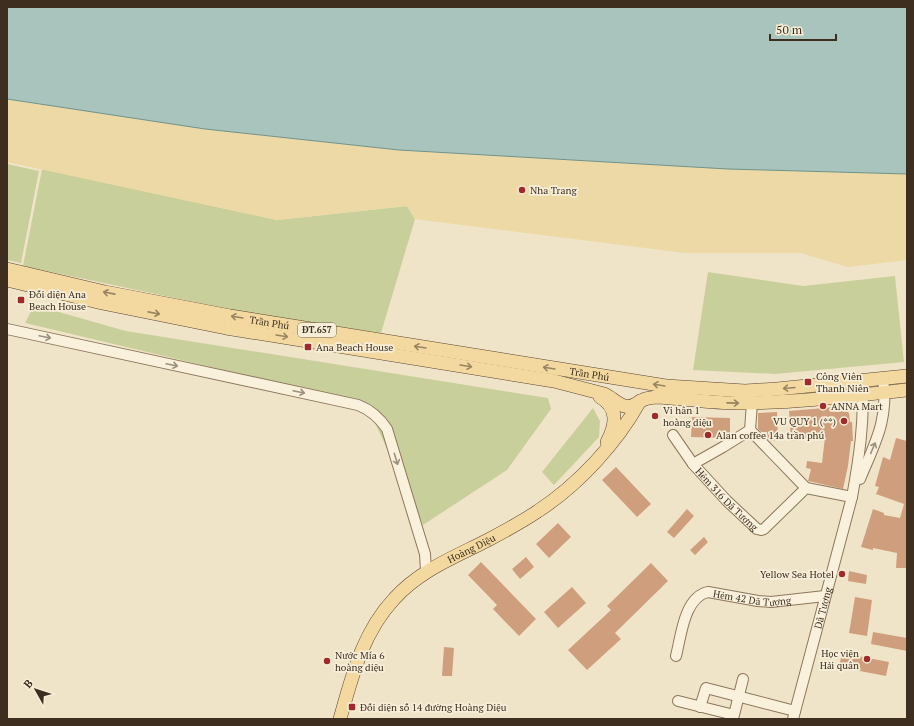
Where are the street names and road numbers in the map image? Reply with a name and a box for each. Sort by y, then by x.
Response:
street label: Trần Phú [249,313,291,332]
road number: ĐT.657 [298,323,336,337]
street label: Trần Phú [569,365,610,384]
street label: Hẻm 316 Dã Tượng [692,465,761,534]
street label: Hoàng Diệu [445,531,498,566]
street label: Dã Tượng [811,585,835,630]
street label: Hẻm 42 Dã Tượng [712,587,793,609]

